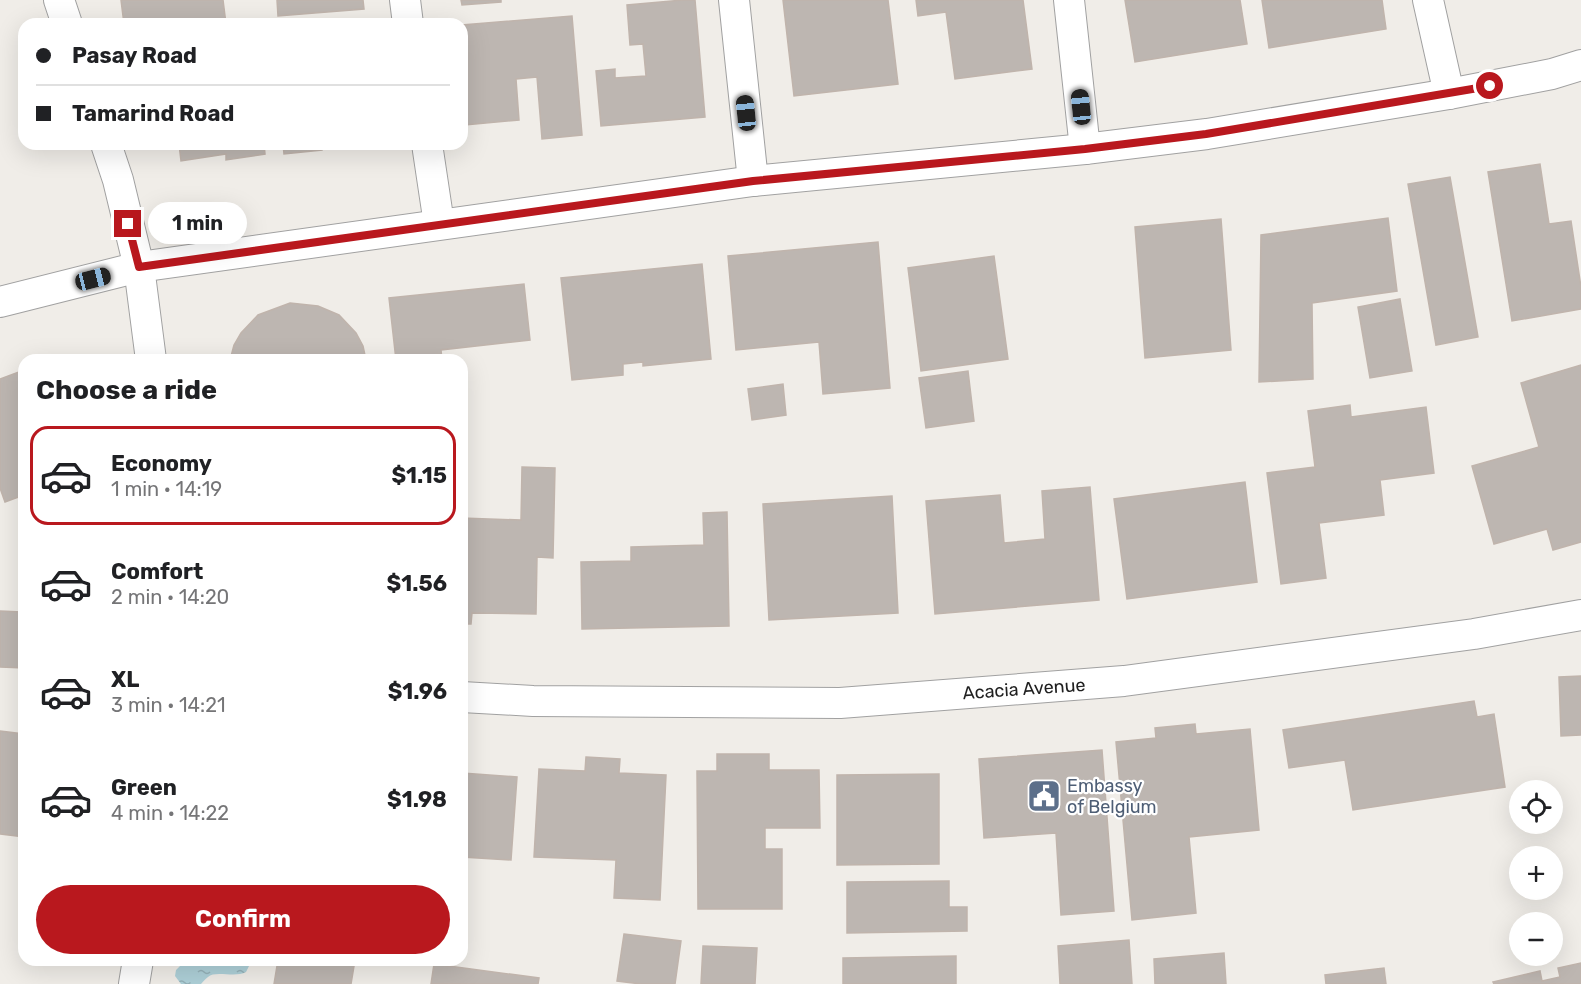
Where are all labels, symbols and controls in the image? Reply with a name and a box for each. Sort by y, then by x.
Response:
text: Pasay Road [72,42,197,69]
route start [1476,72,1503,99]
car [1070,88,1092,126]
car [735,94,757,132]
text: Tamarind Road [72,100,234,127]
callout: 1 min [149,203,248,245]
route end [114,210,141,237]
text: 1 min [172,211,223,235]
car [73,266,113,292]
text: Choose a ride [36,374,217,406]
icon: car [39,449,93,503]
text: Economy [111,450,212,477]
text: $1.15 [391,462,447,489]
text: 1 min · 14:19 [111,477,222,501]
icon: car [39,557,93,611]
text: Comfort [111,558,203,585]
text: $1.56 [387,570,447,597]
text: 2 min · 14:20 [111,585,229,609]
icon: car [39,665,93,719]
text: XL [111,666,139,693]
street label: Acacia Avenue [962,674,1086,704]
text: $1.96 [388,678,447,705]
text: 3 min · 14:21 [111,693,225,717]
icon: car [39,773,93,827]
text: Green [111,774,177,801]
place label: Embassy of Belgium [1067,775,1157,818]
public building icon: Embassy of Belgium [1026,778,1062,814]
map controls [1509,780,1563,966]
button: locate [1509,780,1563,834]
text: $1.98 [387,786,447,813]
text: 4 min · 14:22 [111,801,229,825]
button: + [1509,846,1563,900]
button: Confirm [36,885,450,954]
button: − [1509,912,1563,966]

